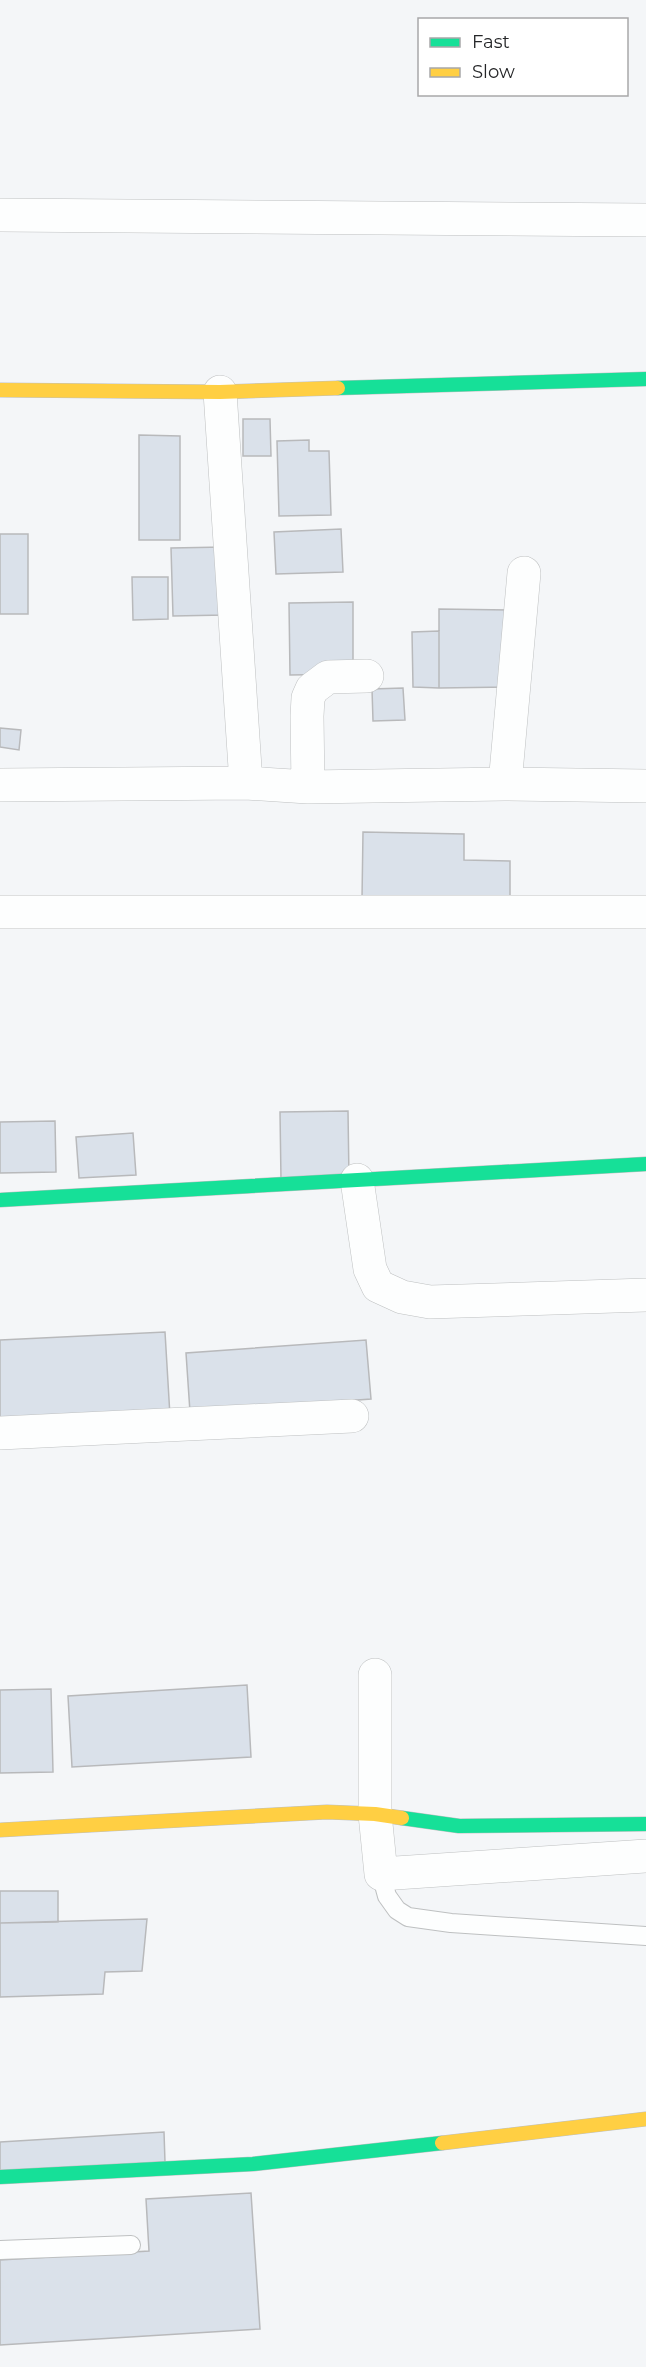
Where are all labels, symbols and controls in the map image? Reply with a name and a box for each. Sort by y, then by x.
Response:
legend [418,18,628,96]
text: Fast [472,31,510,53]
text: Slow [472,61,515,83]

